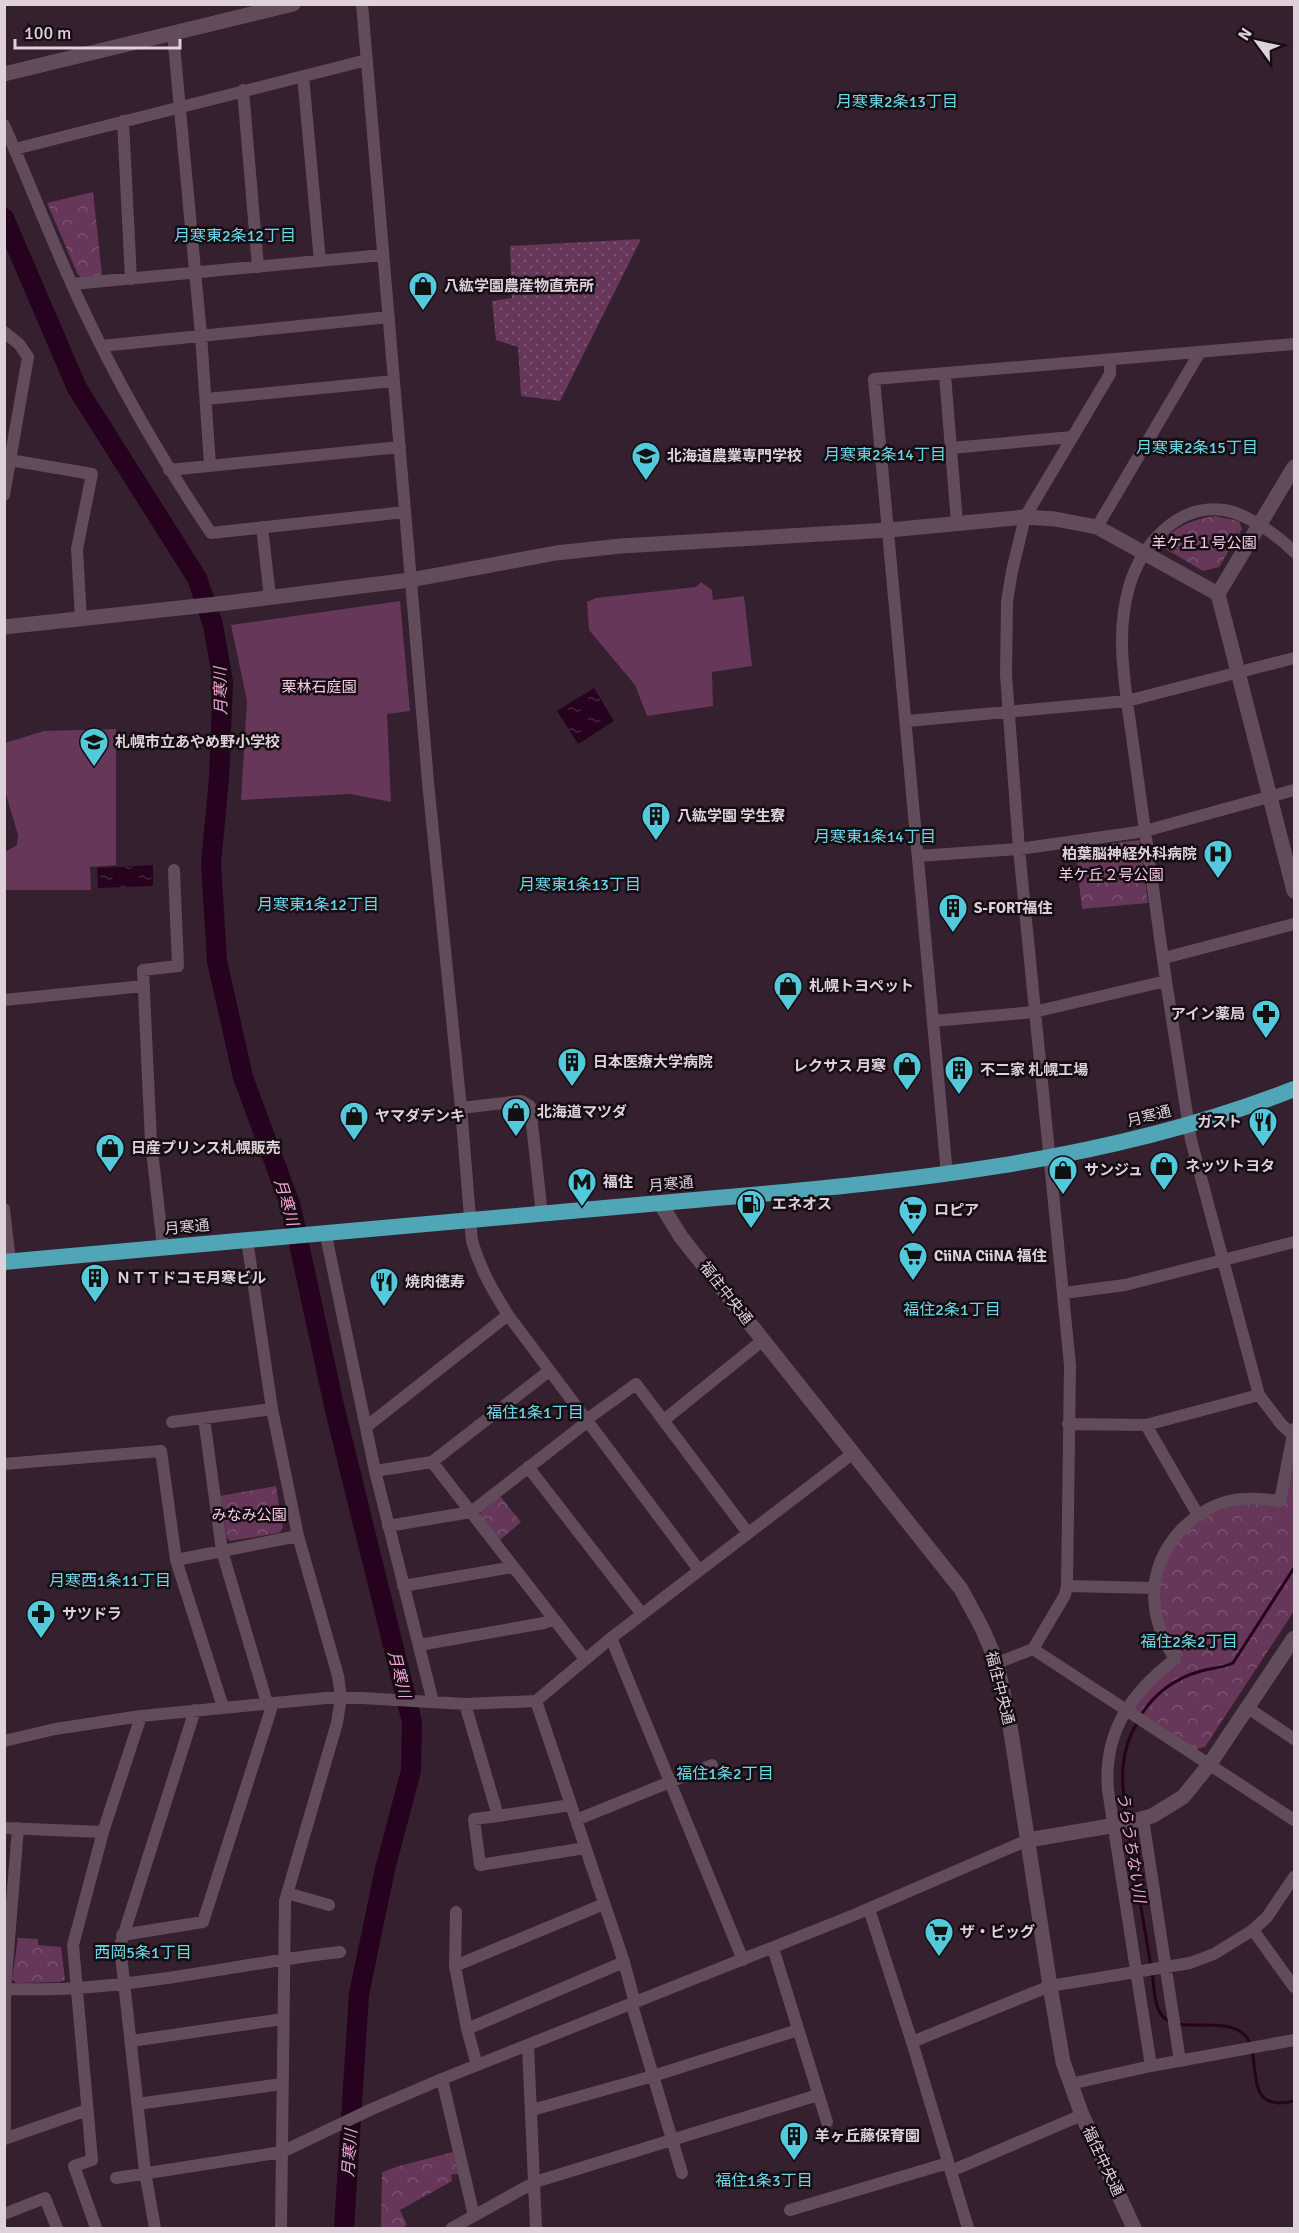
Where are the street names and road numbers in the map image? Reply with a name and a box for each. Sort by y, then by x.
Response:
street label: 月寒通 [1125,1102,1173,1130]
street label: 月寒通 [648,1173,694,1195]
street label: 月寒通 [164,1216,210,1238]
street label: 福住中央通 [696,1258,756,1328]
street label: 福住中央通 [982,1649,1018,1727]
street label: 福住中央通 [1079,2123,1127,2199]

